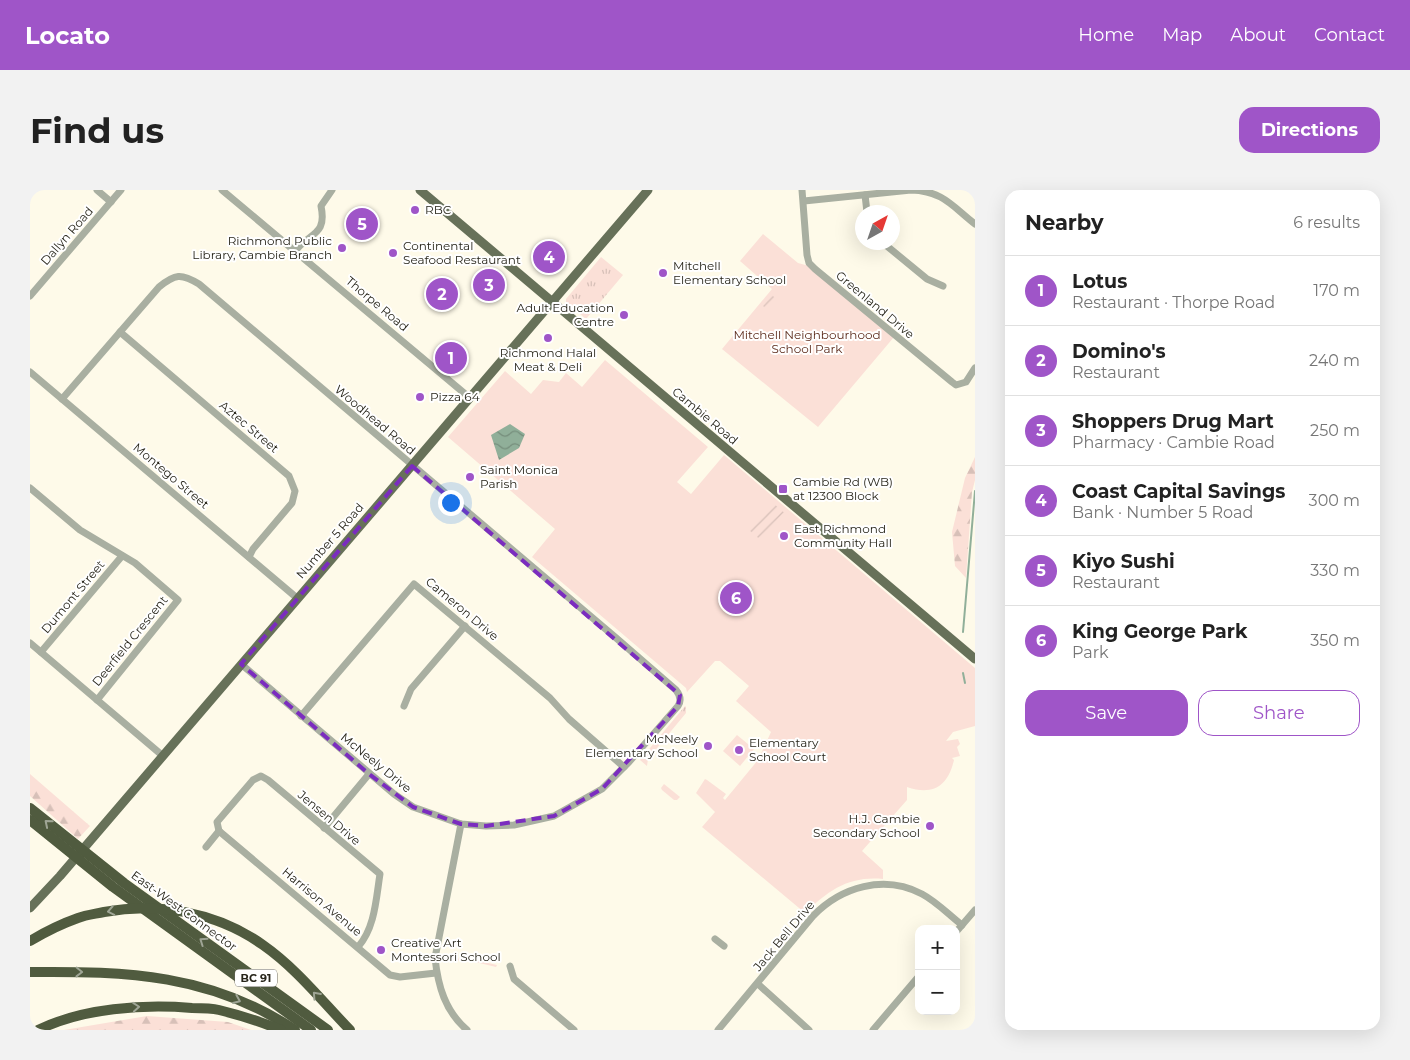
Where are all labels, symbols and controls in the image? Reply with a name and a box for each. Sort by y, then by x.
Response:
text: Locato [25,21,110,50]
text: Home [1078,24,1134,46]
text: Map [1162,24,1202,46]
text: About [1230,24,1286,46]
text: Contact [1314,24,1385,46]
button: Directions [1239,107,1380,153]
text: Find us [30,109,164,152]
place label: RBC [425,202,452,217]
street label: Dallyn Road [37,203,96,268]
marker: RBC [409,204,421,216]
pin: 5 [346,205,378,243]
north arrow [855,205,900,250]
text: Nearby [1025,210,1104,235]
text: 6 results [1293,213,1360,232]
place label: Richmond Public Library, Cambie Branch [192,233,332,262]
place label: Continental Seafood Restaurant [403,238,521,267]
pin: 4 [533,238,565,276]
marker: Richmond Public Library, Cambie Branch [336,242,348,254]
marker: Continental Seafood Restaurant [387,247,399,259]
place label: Mitchell Elementary School [673,258,786,287]
pin: 3 [473,266,505,304]
marker: Mitchell Elementary School [657,267,669,279]
street label: Greenland Drive [833,267,918,342]
text: Lotus [1072,270,1127,293]
street label: Thorpe Road [343,273,412,334]
pin: 2 [426,275,458,313]
text: 1 [1038,281,1044,300]
text: 170 m [1313,281,1360,300]
text: Restaurant · Thorpe Road [1072,293,1275,312]
place label: Adult Education Centre [516,300,614,329]
marker: Adult Education Centre [618,309,630,321]
park label: Mitchell Neighbourhood School Park [733,327,881,356]
marker: Richmond Halal Meat & Deli [542,332,554,344]
pin: 1 [435,339,467,377]
text: Domino's [1072,340,1166,363]
place label: Richmond Halal Meat & Deli [500,345,596,374]
text: 2 [1036,351,1046,370]
text: 240 m [1309,351,1360,370]
text: Restaurant [1072,363,1160,382]
street label: Woodhead Road [332,381,419,458]
street label: Cambie Road [669,384,741,448]
place label: Pizza 64 [430,389,480,404]
marker: Pizza 64 [414,391,426,403]
street label: Aztec Street [217,397,282,456]
text: Shoppers Drug Mart [1072,410,1274,433]
text: 3 [1036,421,1046,440]
text: 250 m [1310,421,1360,440]
text: Pharmacy · Cambie Road [1072,433,1275,452]
street label: Montego Street [130,440,212,512]
place label: Saint Monica Parish [480,462,558,491]
marker: Saint Monica Parish [464,471,476,483]
place label: Cambie Rd (WB) at 12300 Block [793,474,893,503]
text: Coast Capital Savings [1072,480,1285,503]
marker: Cambie Rd (WB) at 12300 Block [777,483,789,495]
your location [438,490,464,516]
text: 4 [1035,491,1047,510]
text: 300 m [1309,491,1360,510]
street label: Number 5 Road [293,500,367,582]
text: Bank · Number 5 Road [1072,503,1253,522]
place label: East Richmond Community Hall [794,521,892,550]
marker: East Richmond Community Hall [778,530,790,542]
text: Kiyo Sushi [1072,550,1175,573]
street label: Dumont Street [38,557,108,636]
text: 5 [1036,561,1046,580]
text: 330 m [1310,561,1360,580]
text: Restaurant [1072,573,1160,592]
street label: Cameron Drive [423,574,502,643]
pin: 6 [720,579,752,617]
street label: Deerfield Crescent [89,592,171,689]
text: King George Park [1072,620,1247,643]
text: 6 [1036,631,1046,650]
text: 350 m [1310,631,1360,650]
text: Park [1072,643,1109,662]
button: Save [1025,690,1188,736]
button: Share [1198,690,1360,736]
street label: McNeely Drive [338,729,415,796]
place label: McNeely Elementary School [585,731,698,760]
place label: Elementary School Court [749,735,826,764]
marker: McNeely Elementary School [702,740,714,752]
marker: Elementary School Court [733,744,745,756]
street label: Jensen Drive [294,786,364,848]
place label: H.J. Cambie Secondary School [813,811,920,840]
one-way arrow [45,820,54,829]
marker: H.J. Cambie Secondary School [924,820,936,832]
street label: Harrison Avenue [279,864,365,939]
street label: East-West Connector [129,867,240,954]
street label: Jack Bell Drive [749,897,817,975]
one-way arrow [107,905,116,915]
map controls [915,925,960,1015]
button: + [915,925,960,970]
place label: Creative Art Montessori School [391,935,501,964]
one-way arrow [199,938,209,947]
marker: Creative Art Montessori School [375,944,387,956]
one-way arrow [75,966,83,977]
road number: BC 91 [235,970,277,986]
button: − [915,970,960,1015]
one-way arrow [313,991,322,1000]
one-way arrow [232,994,241,1005]
one-way arrow [132,1002,140,1013]

